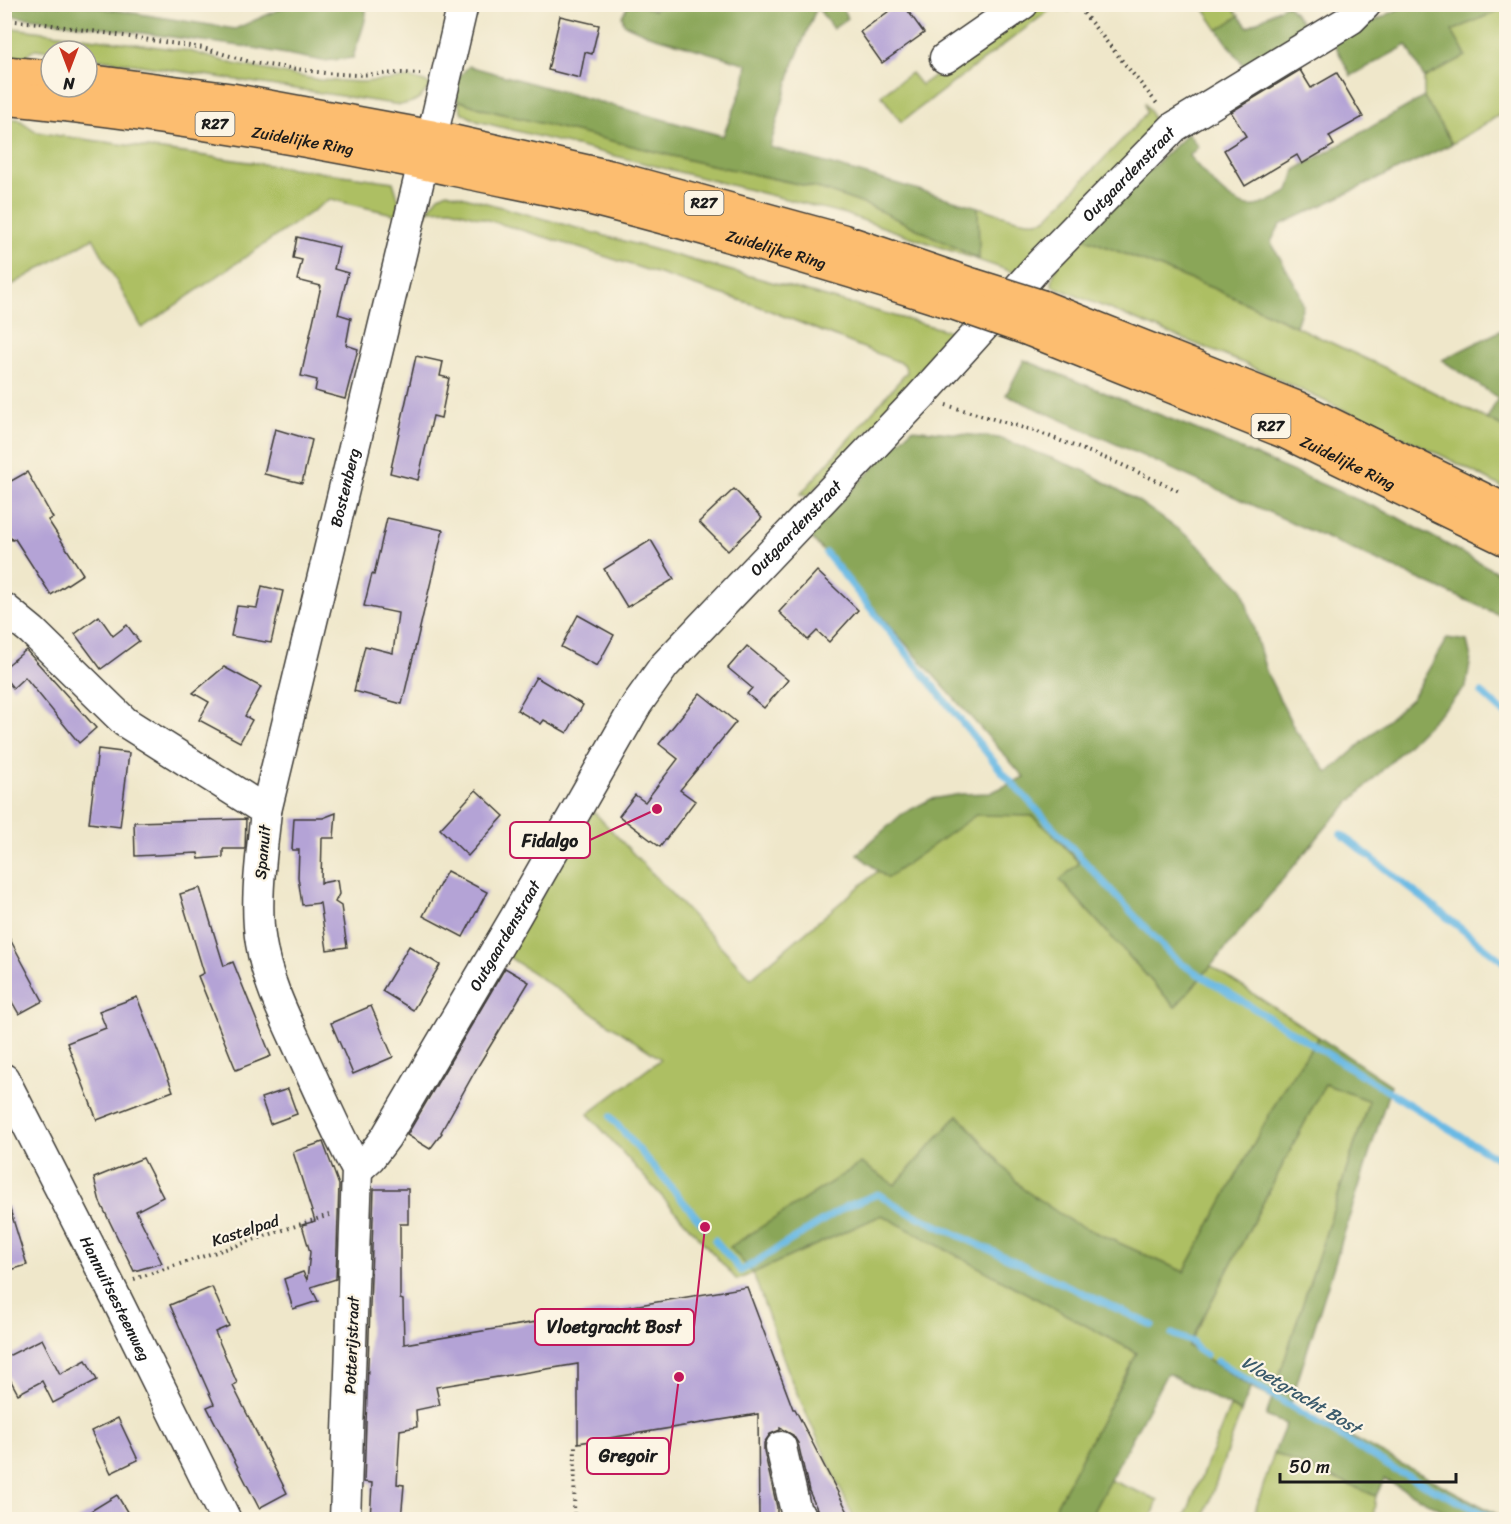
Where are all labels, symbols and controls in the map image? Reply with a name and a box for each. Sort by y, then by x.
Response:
north arrow [39,39,99,99]
text: N [63,69,76,98]
road number: R27 [196,112,234,136]
street label: Zuidelijke Ring [250,117,356,164]
street label: Outgaardenstraat [1075,119,1183,229]
road number: R27 [684,191,724,215]
street label: Zuidelijke Ring [723,221,830,278]
road number: R27 [1252,414,1290,438]
street label: Zuidelijke Ring [1295,427,1401,498]
street label: Bostenberg [321,445,368,530]
street label: Outgaardenstraat [742,473,850,583]
callout: Fidalgo [510,822,590,858]
street label: Spanuit [246,823,279,881]
text: Fidalgo [521,825,578,857]
street label: Outgaardenstraat [461,874,549,997]
street label: Kastelpad [207,1205,284,1255]
street label: Hannuitsesteenweg [71,1230,159,1366]
street label: Potterijstraat [335,1295,368,1395]
callout: Vloetgracht Bost [535,1309,694,1345]
text: Vloetgracht Bost [547,1311,683,1343]
water label: Vloetgracht Bost [1235,1347,1369,1445]
callout: Gregoir [587,1438,669,1474]
text: Gregoir [598,1440,659,1472]
scale bar [1280,1446,1456,1484]
text: 50 m [1289,1451,1330,1483]

